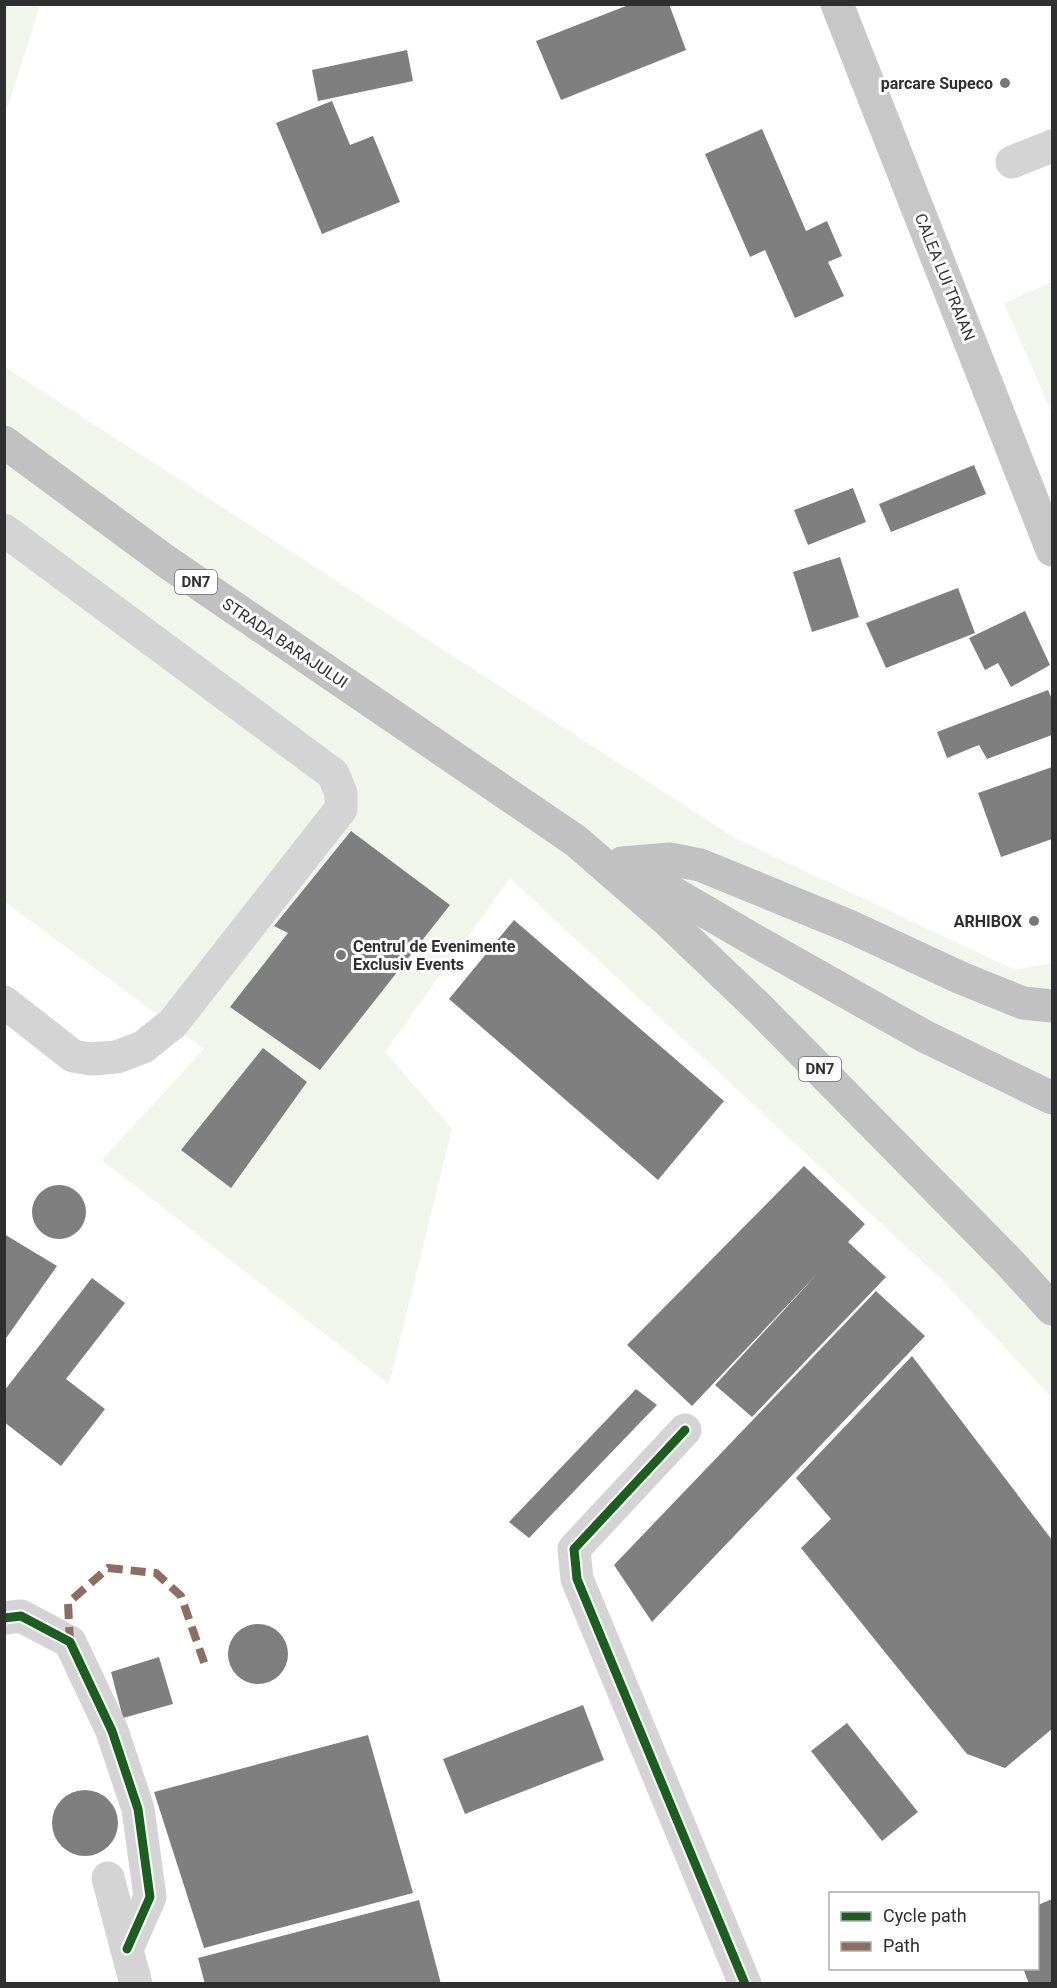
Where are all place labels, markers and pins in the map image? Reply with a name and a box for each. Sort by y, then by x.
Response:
place label: parcare Supeco [881,74,993,93]
marker: parcare Supeco [998,76,1012,90]
place label: ARHIBOX [954,912,1022,931]
marker: ARHIBOX [1027,914,1041,928]
place label: Centrul de Evenimente Exclusiv Events [353,937,516,974]
marker: Centrul de Evenimente Exclusiv Events [334,948,348,962]

